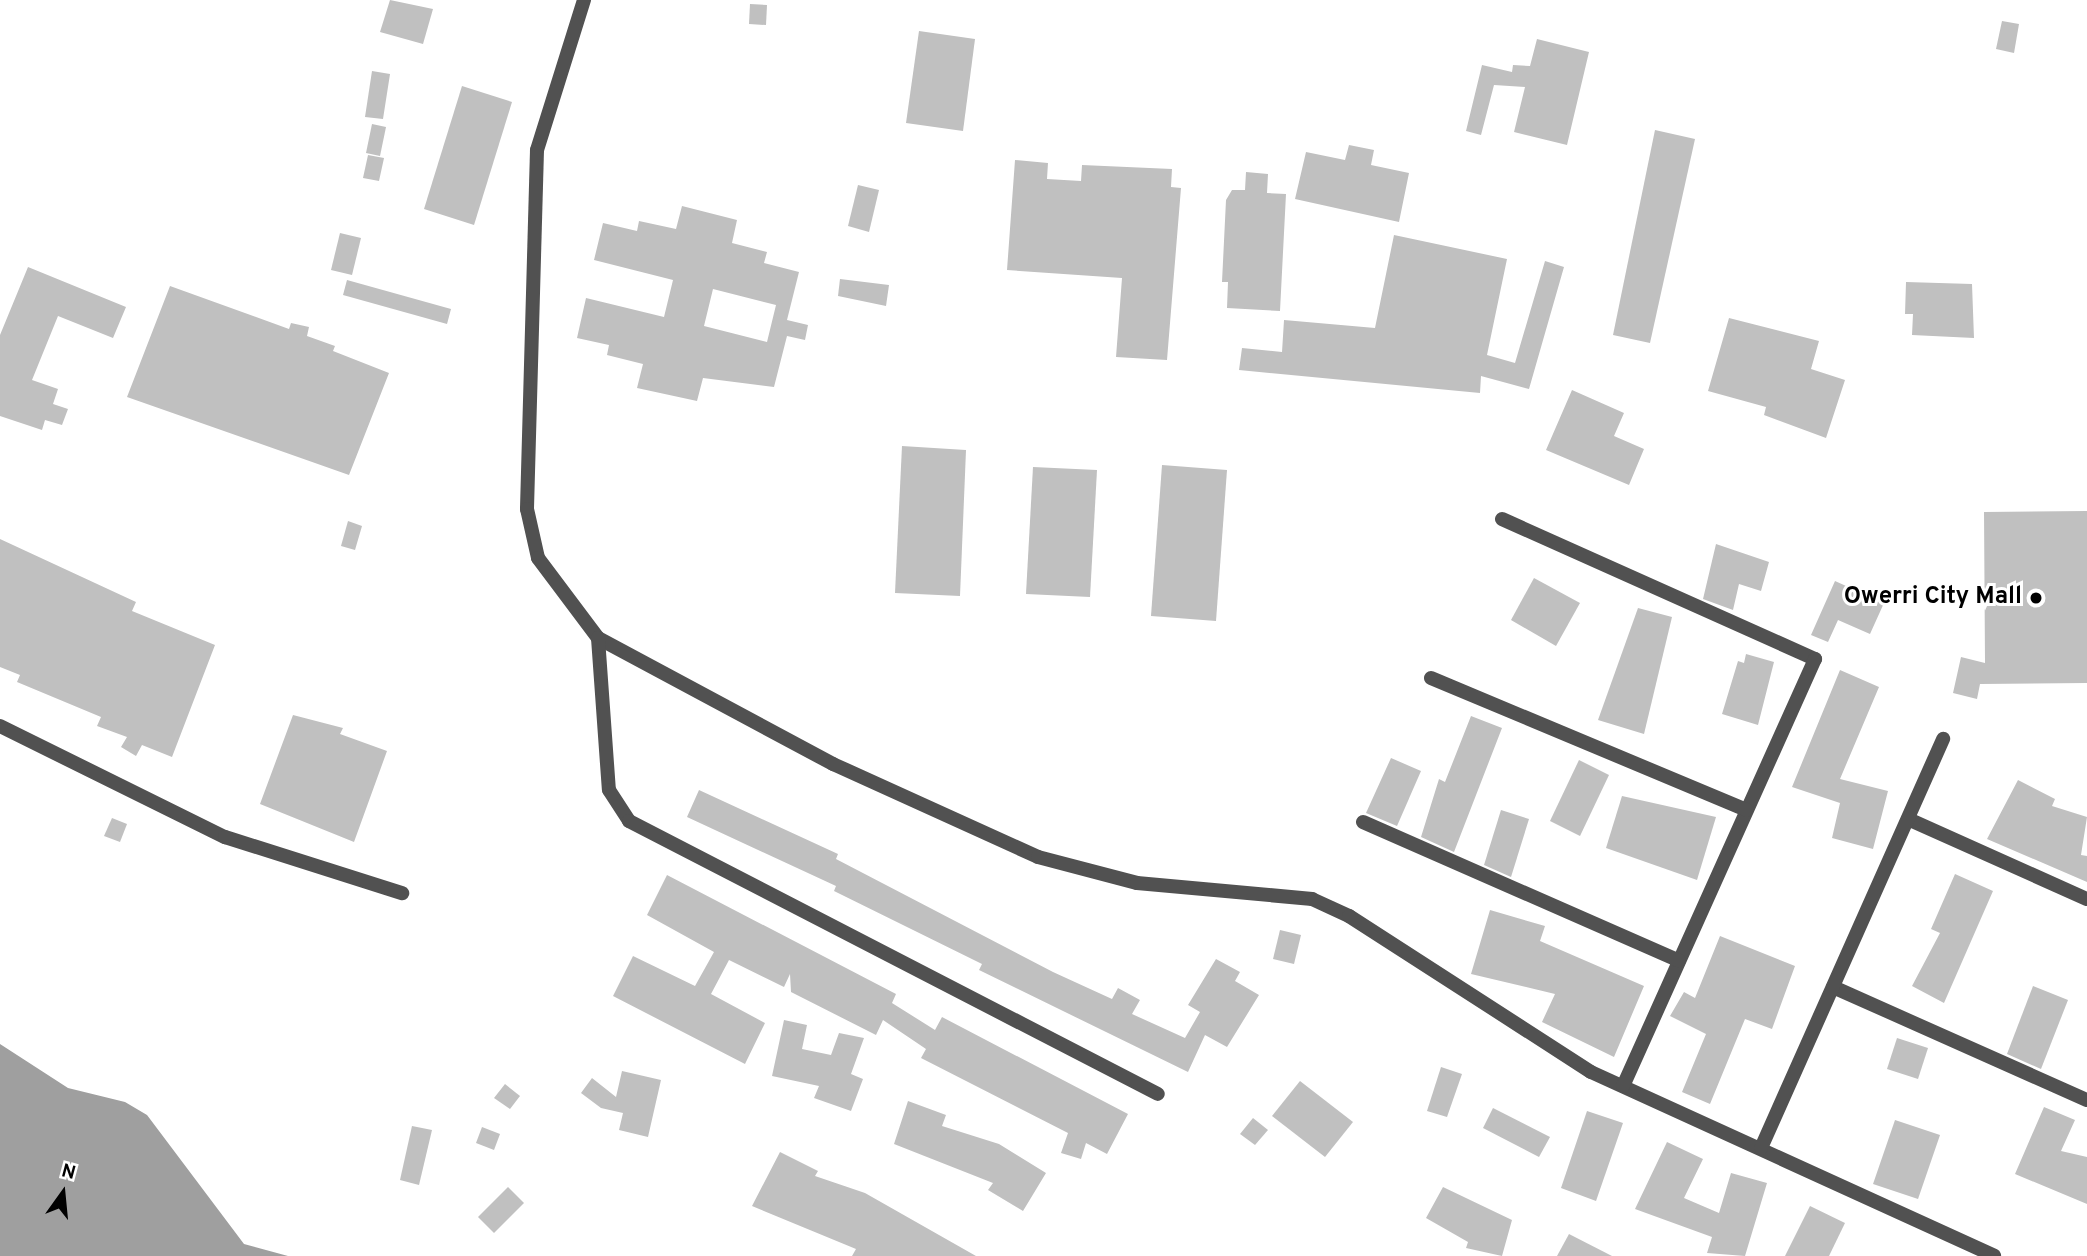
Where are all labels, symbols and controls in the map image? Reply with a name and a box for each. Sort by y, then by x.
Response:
place label: Owerri City Mall [1844,584,2022,612]
marker: Owerri City Mall [2028,590,2044,606]
north arrow [28,1158,98,1228]
text: N [59,1159,78,1186]

